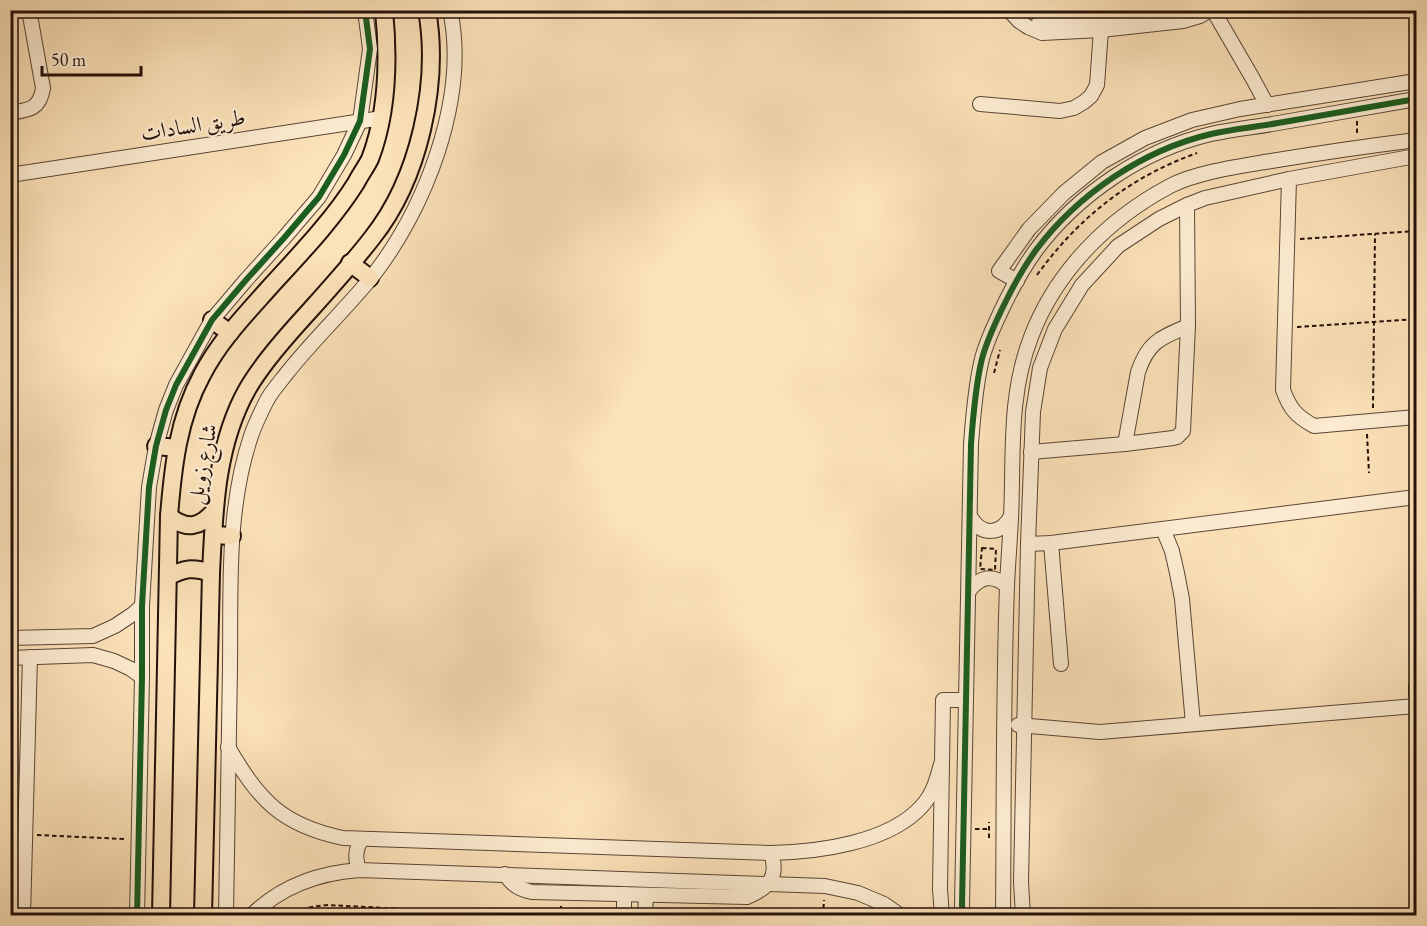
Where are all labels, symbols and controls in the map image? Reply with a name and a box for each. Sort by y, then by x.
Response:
scale bar [42,39,141,77]
text: 50 m [51,48,86,71]
street label: طريق السادات [138,102,248,148]
street label: شارع زويل [180,421,228,507]

